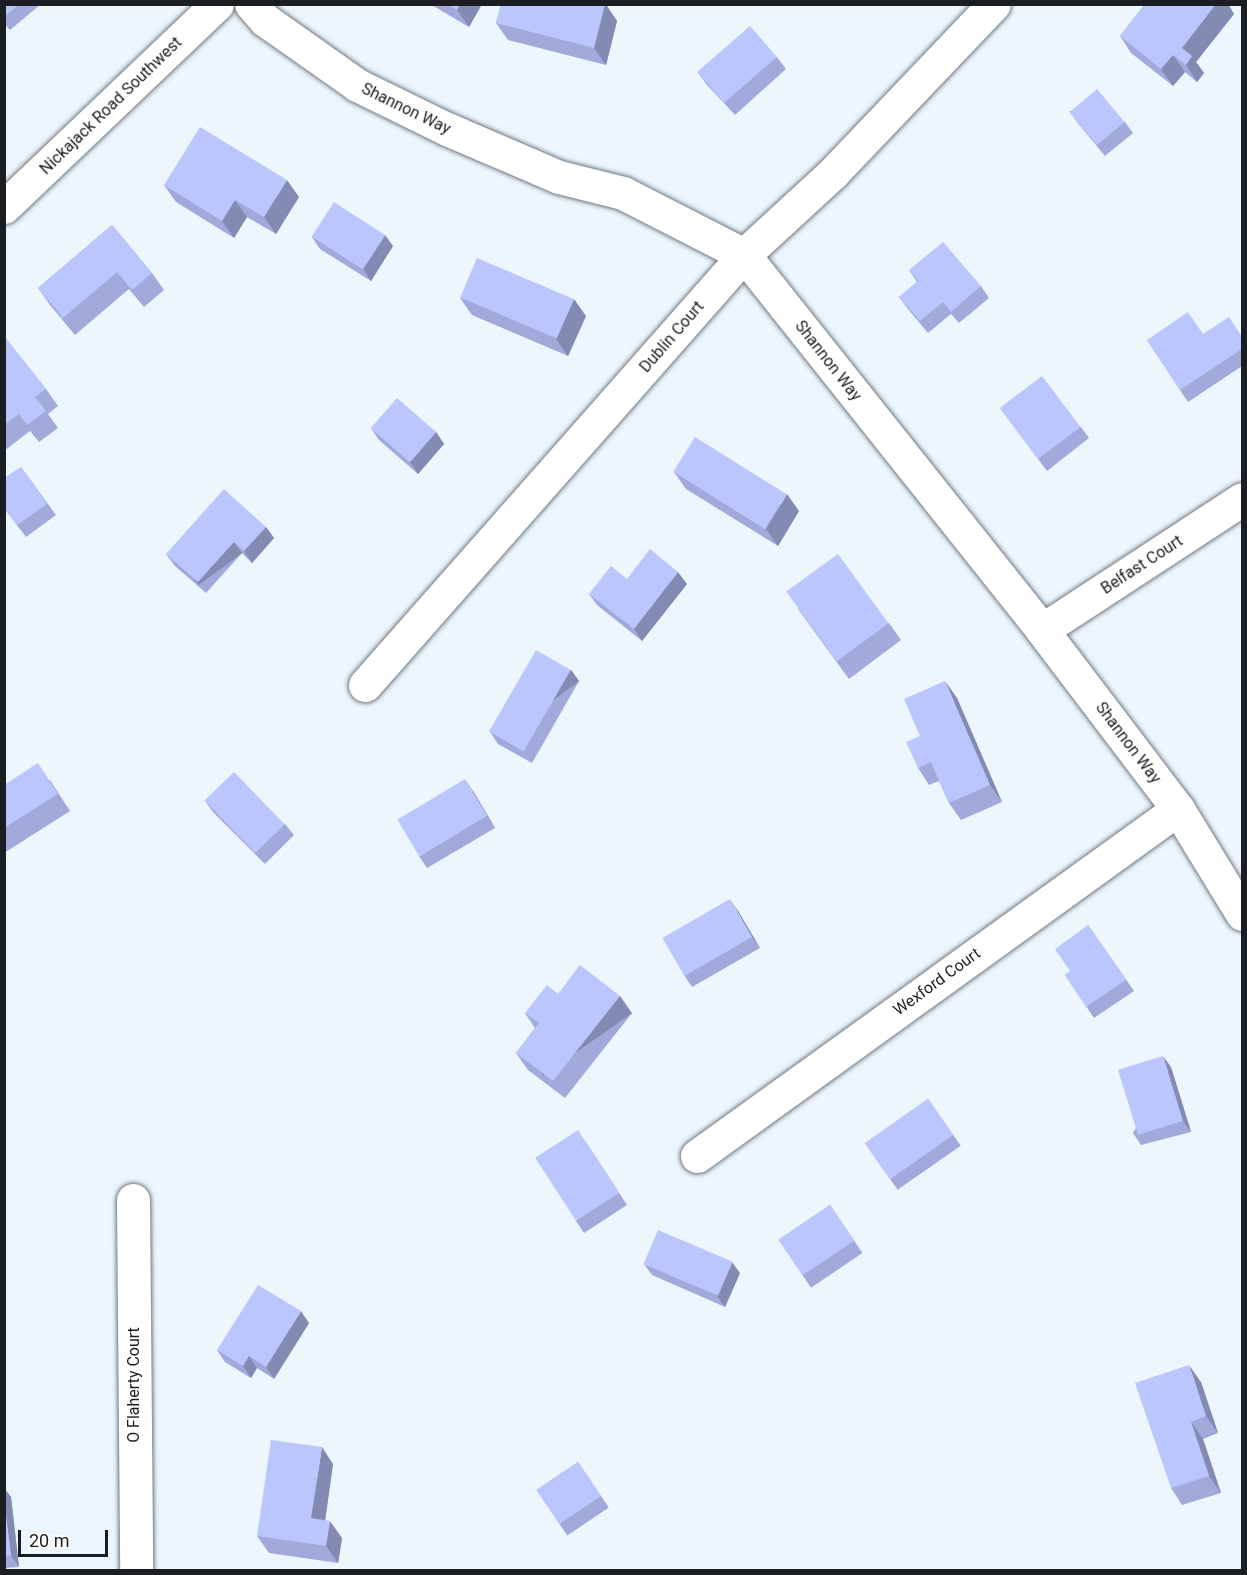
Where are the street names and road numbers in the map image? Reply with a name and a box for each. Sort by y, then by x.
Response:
street label: Nickajack Road Southwest [36,33,186,179]
street label: Shannon Way [358,79,454,139]
street label: Dublin Court [636,297,708,377]
street label: Shannon Way [791,317,865,405]
street label: Belfast Court [1098,531,1186,599]
street label: Shannon Way [1091,699,1165,787]
street label: Wexford Court [890,944,984,1020]
street label: O Flaherty Court [124,1327,144,1443]

